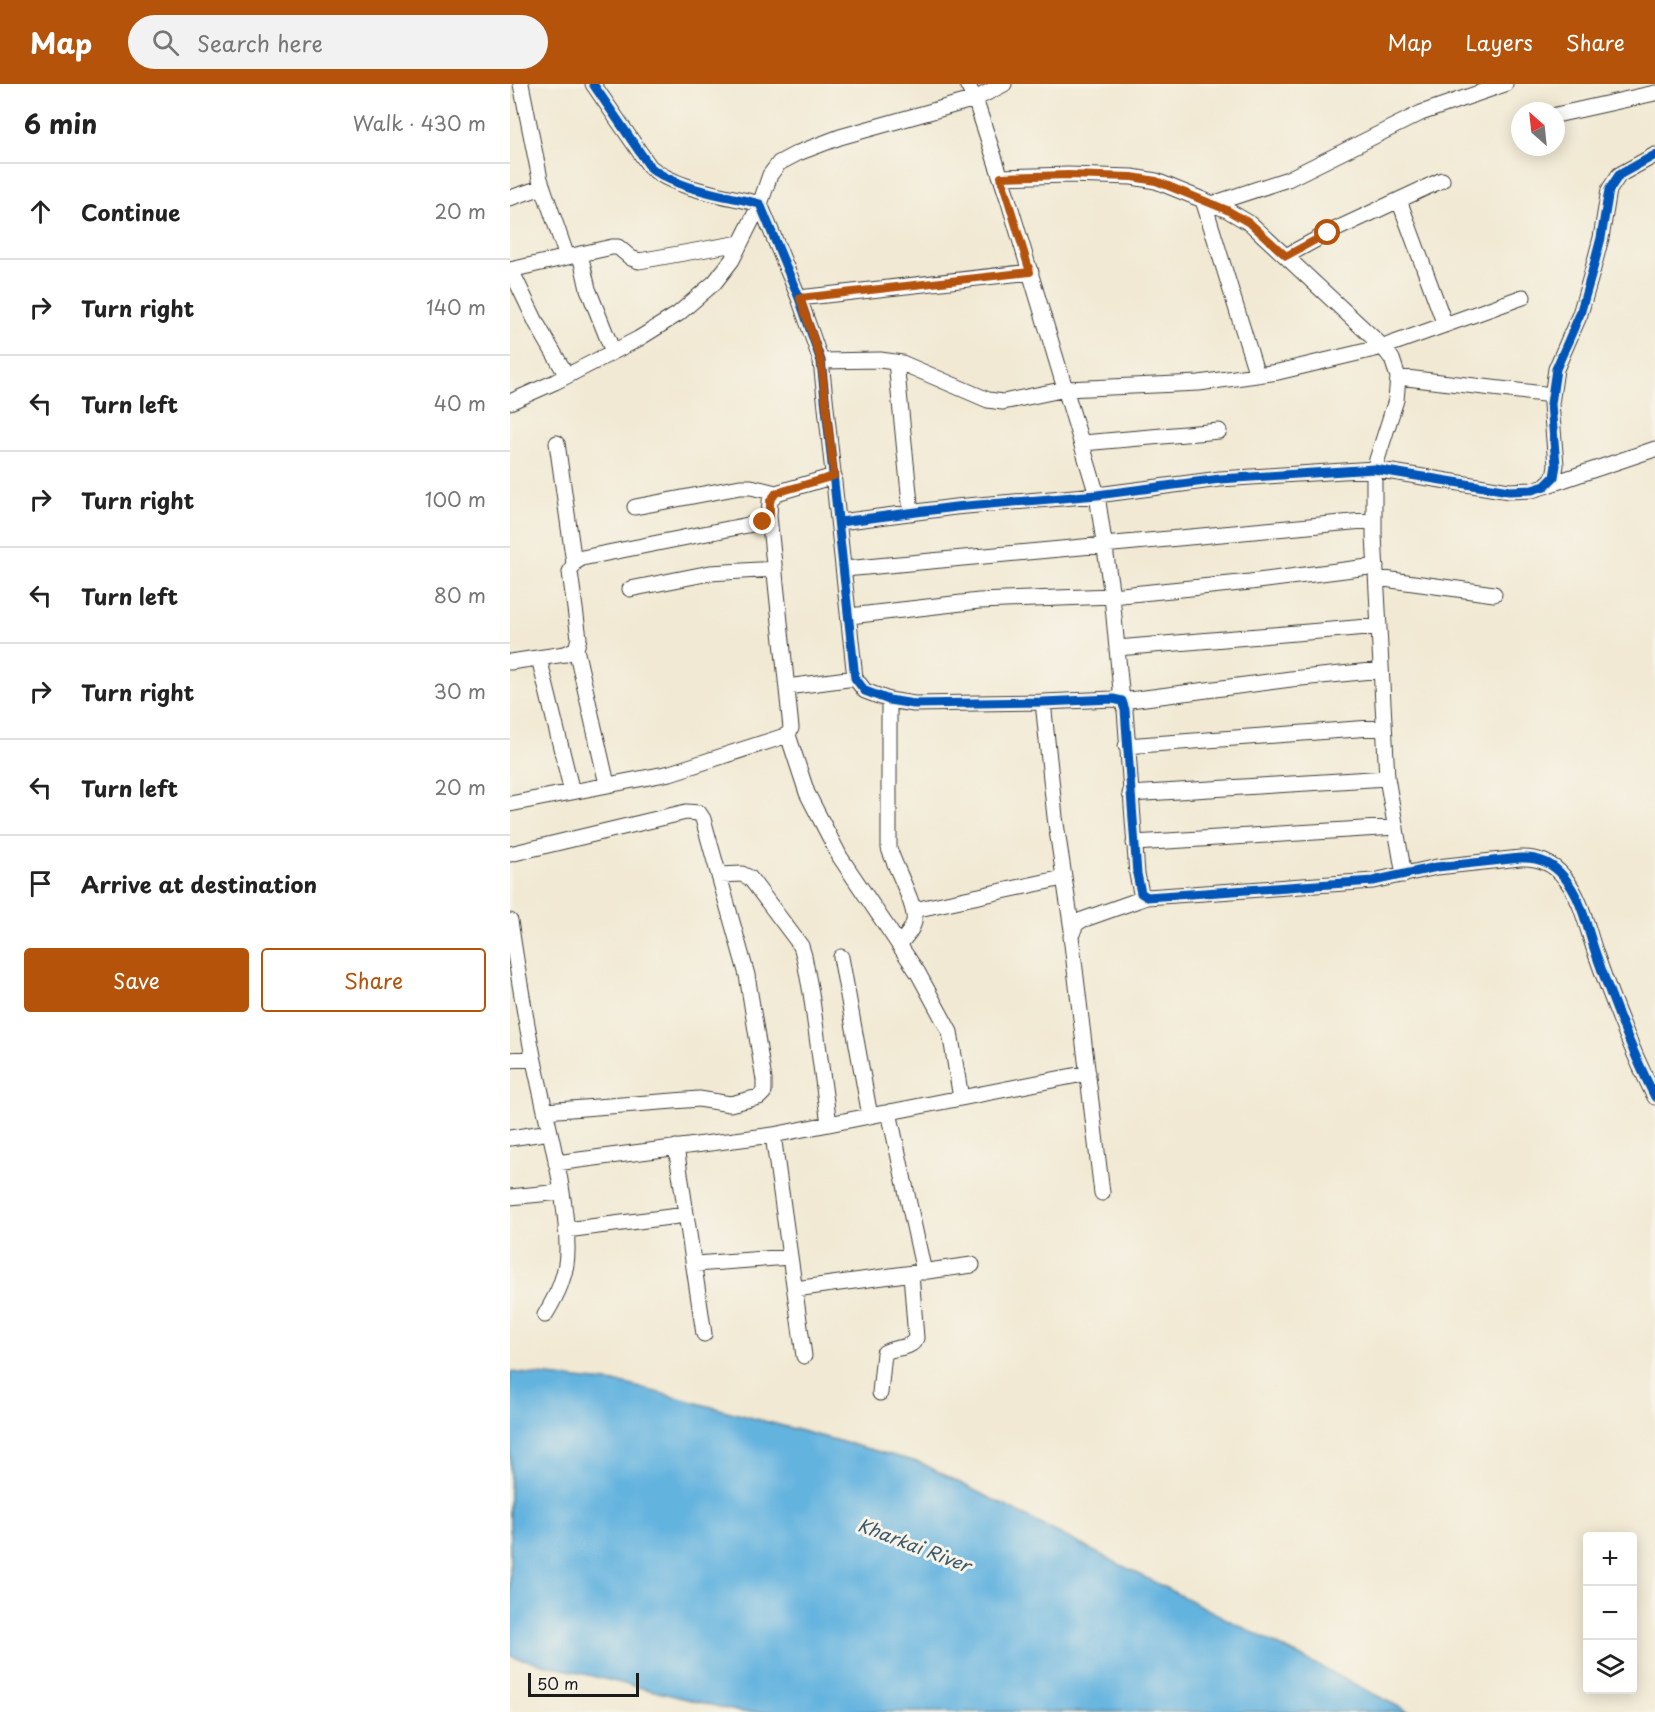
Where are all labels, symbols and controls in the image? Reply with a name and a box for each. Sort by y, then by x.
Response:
search box [128,15,548,69]
text: Map [30,21,92,64]
icon: search [149,26,182,59]
text: Search here [197,26,323,59]
text: Map [1388,26,1432,58]
text: Layers [1465,26,1533,58]
text: Share [1566,26,1625,58]
north arrow [1511,102,1565,156]
text: 6 min [24,104,97,143]
text: Walk · 430 m [353,108,486,138]
icon: ahead [24,195,57,228]
text: Continue [81,195,180,228]
text: 20 m [434,196,486,226]
route start [1314,219,1340,245]
icon: right [24,291,57,324]
text: Turn right [81,291,194,324]
text: 140 m [426,292,486,322]
icon: left [24,387,57,420]
text: Turn left [81,387,178,420]
text: 40 m [434,388,486,418]
icon: right [24,483,57,516]
text: Turn right [81,483,194,516]
text: 100 m [425,484,486,514]
route end [749,508,775,534]
icon: left [24,579,57,612]
text: Turn left [81,579,178,612]
text: 80 m [434,580,486,610]
icon: right [24,675,57,708]
text: Turn right [81,675,194,708]
text: 30 m [433,676,486,706]
icon: left [24,771,57,804]
text: Turn left [81,771,178,804]
text: 20 m [434,772,486,802]
icon: arrive [24,867,57,900]
text: Arrive at destination [81,867,317,900]
button: Save [24,948,249,1012]
button: Share [261,948,486,1012]
water label: Kharkai River [854,1511,978,1580]
map controls [1583,1532,1637,1694]
button: + [1583,1532,1637,1586]
button: − [1583,1586,1637,1640]
button: layers [1583,1640,1637,1694]
scale bar [528,1670,639,1698]
text: 50 m [537,1671,578,1695]

